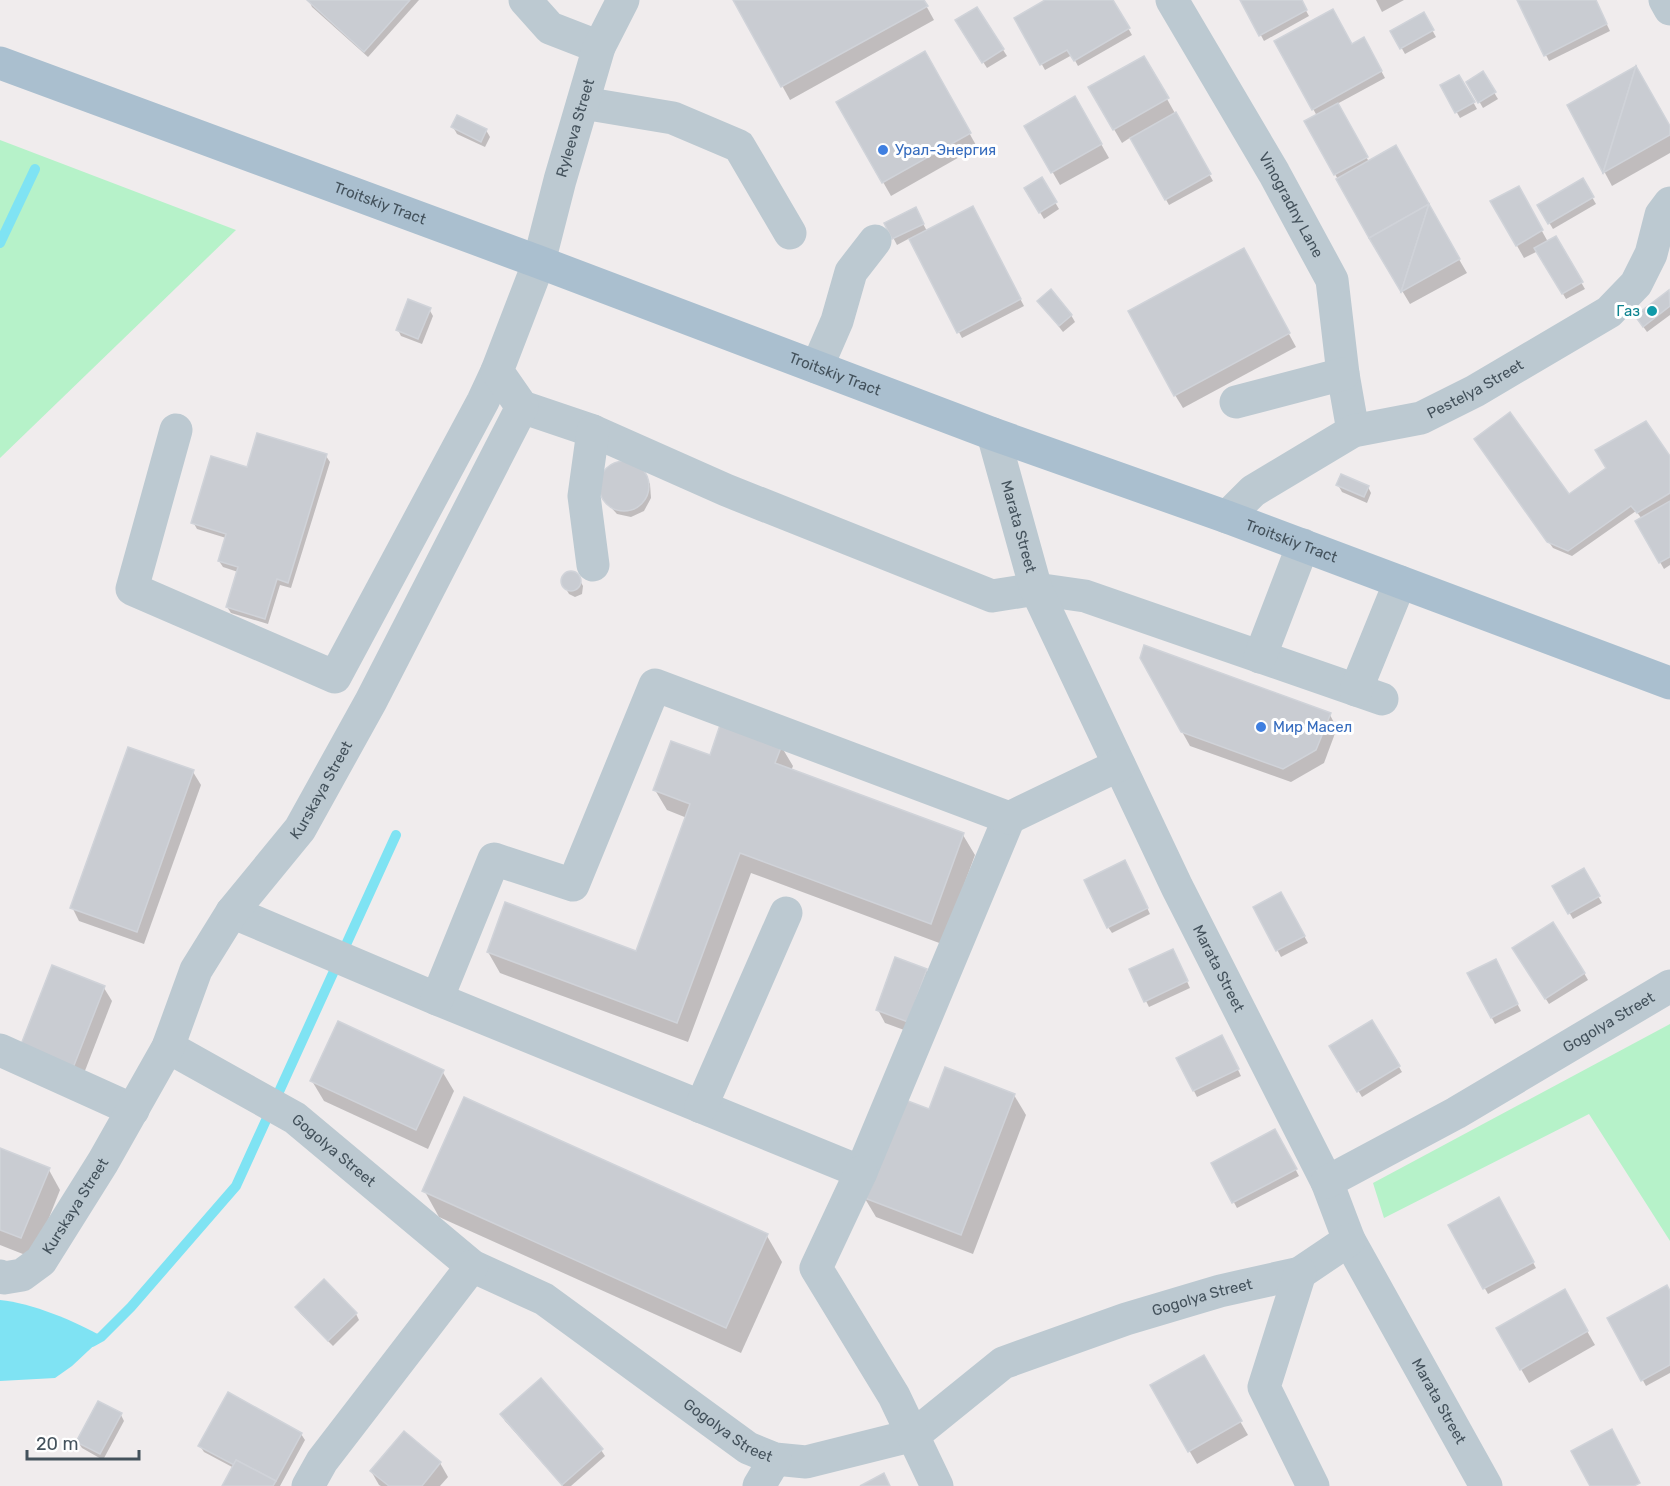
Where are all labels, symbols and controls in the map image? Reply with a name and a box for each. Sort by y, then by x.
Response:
street label: Ryleeva Street [552,77,598,179]
place label: Урал-Энергия [895,141,996,159]
marker: Урал-Энергия [876,143,890,157]
street label: Vinogradny Lane [1255,149,1327,261]
street label: Troitskiy Tract [331,178,429,229]
place label: Газ [1616,302,1640,320]
marker: Газ [1645,304,1659,318]
street label: Troitskiy Tract [786,349,884,400]
street label: Pestelya Street [1424,356,1527,423]
street label: Marata Street [997,478,1040,575]
street label: Troitskiy Tract [1243,516,1340,567]
place label: Мир Масел [1273,718,1352,736]
marker: Мир Масел [1254,720,1268,734]
street label: Kurskaya Street [286,738,356,843]
street label: Marata Street [1189,922,1248,1015]
street label: Gogolya Street [1560,988,1658,1056]
street label: Gogolya Street [288,1110,379,1191]
street label: Kurskaya Street [38,1155,112,1258]
street label: Gogolya Street [1150,1275,1254,1320]
street label: Marata Street [1408,1355,1470,1447]
street label: Gogolya Street [680,1395,775,1466]
scale bar [27,1423,140,1461]
text: 20 m [36,1433,78,1455]

